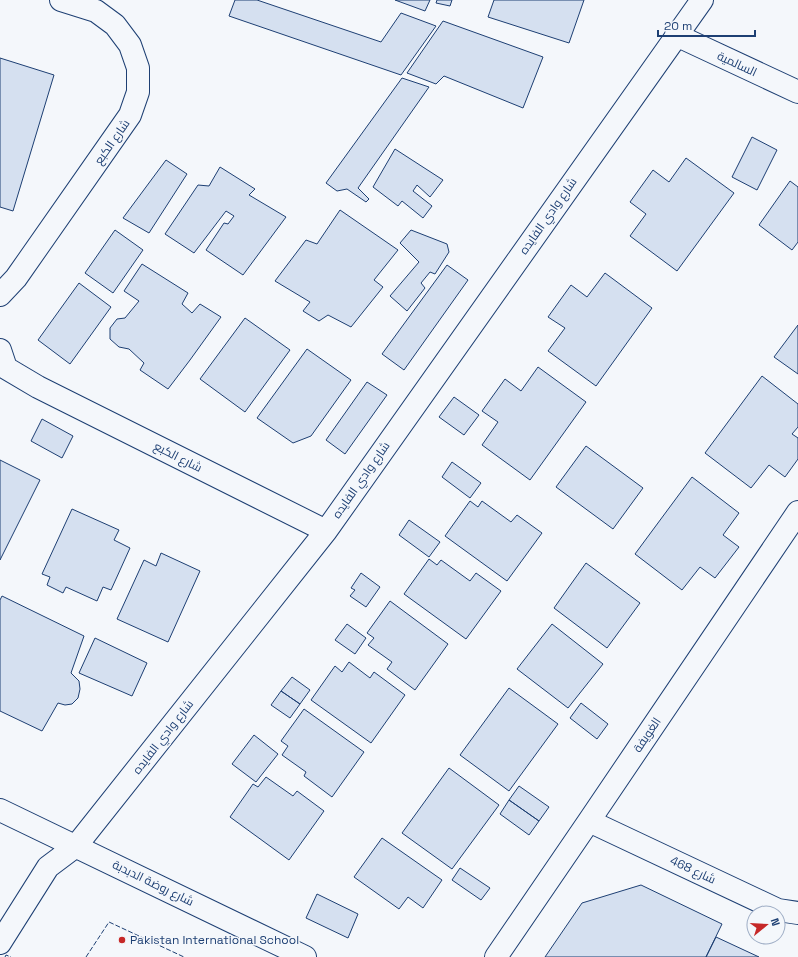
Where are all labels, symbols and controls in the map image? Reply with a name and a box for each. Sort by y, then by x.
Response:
scale bar [658,12,755,38]
text: 20 m [664,18,692,34]
street label: السالمية [714,48,760,80]
street label: شارع الكبع [91,116,133,168]
street label: شارع وادي الفايده [516,174,582,259]
street label: شارع الكبع [151,438,205,476]
street label: شارع وادي الفايده [329,438,395,523]
street label: شارع وادي الفايده [129,697,199,779]
street label: الغويفة [629,714,665,756]
street label: شارع 468 [668,852,718,888]
street label: شارع روضة الدبدبة [110,856,196,910]
north arrow [746,905,786,945]
text: N [768,916,783,928]
place label: Pakistan International School [130,932,299,948]
marker: Pakistan International School [117,935,127,945]

